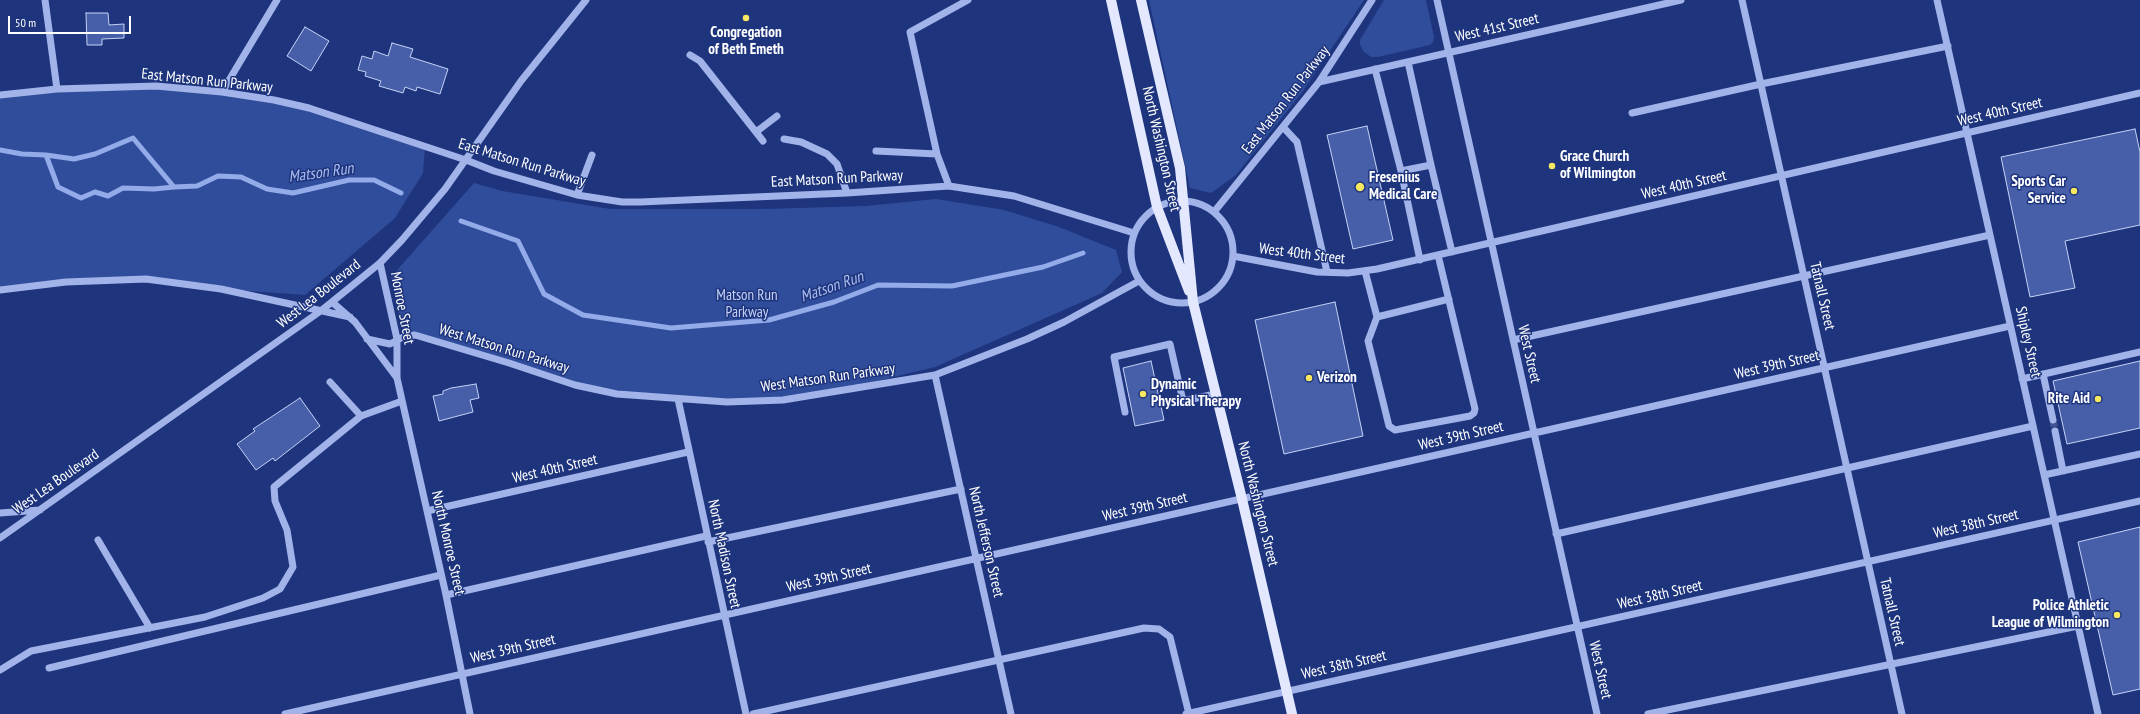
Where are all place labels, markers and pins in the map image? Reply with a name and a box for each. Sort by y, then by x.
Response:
marker: Congregation of Beth Emeth [741,13,751,23]
place label: Congregation of Beth Emeth [708,24,784,59]
place label: Grace Church of Wilmington [1560,148,1636,183]
marker: Grace Church of Wilmington [1547,161,1557,171]
place label: Fresenius Medical Care [1369,169,1437,204]
place label: Sports Car Service [2011,173,2066,208]
marker: Fresenius Medical Care [1354,181,1366,193]
marker: Sports Car Service [2069,186,2079,196]
place label: Verizon [1317,369,1357,387]
marker: Verizon [1304,373,1314,383]
place label: Dynamic Physical Therapy [1151,376,1241,411]
marker: Dynamic Physical Therapy [1138,389,1148,399]
place label: Rite Aid [2048,390,2090,408]
marker: Rite Aid [2093,394,2103,404]
place label: Police Athletic League of Wilmington [1992,597,2109,632]
marker: Police Athletic League of Wilmington [2112,610,2122,620]

